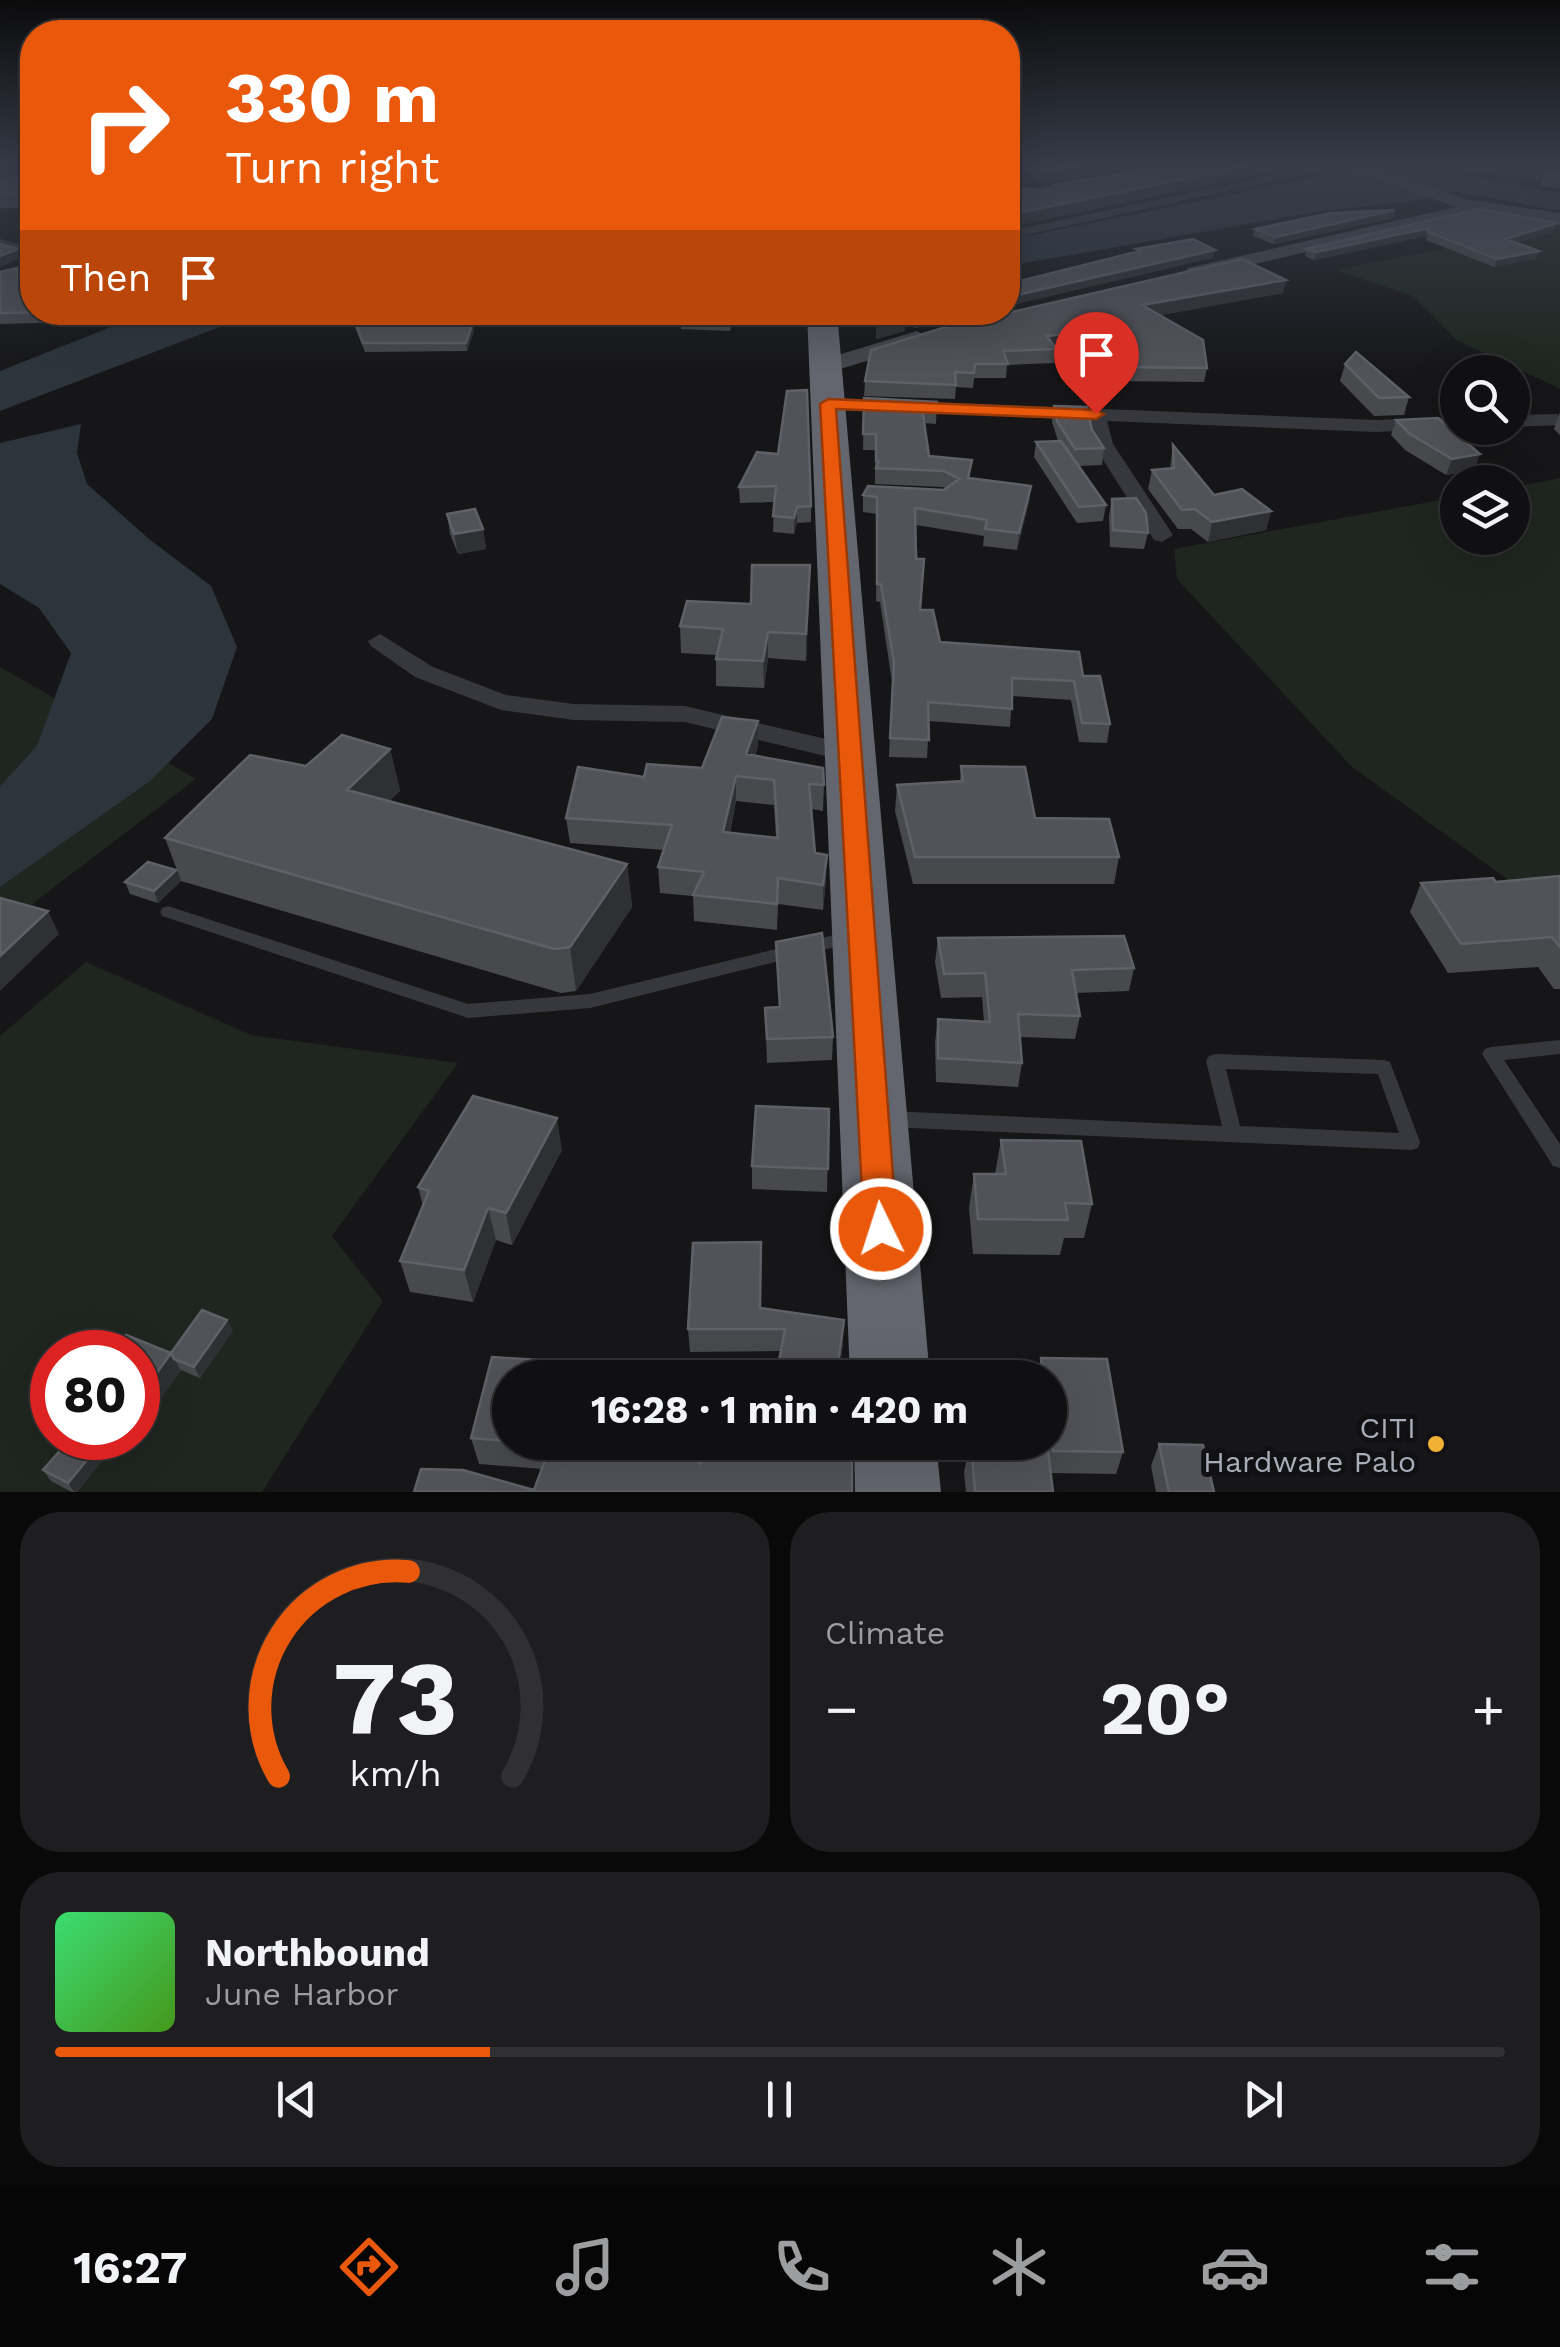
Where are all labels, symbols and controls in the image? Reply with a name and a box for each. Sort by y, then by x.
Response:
text: 330 m [225,57,439,139]
icon: right [60,60,190,190]
text: Turn right [225,141,439,194]
icon: arrive [171,250,226,305]
text: Then [60,256,151,300]
pin [1054,312,1139,415]
icon: arrive [1069,327,1124,382]
map controls [1440,355,1530,555]
button: search [1440,355,1530,445]
button: layers [1440,465,1530,555]
position arrow [829,1177,933,1281]
speed limit sign: 80 [30,1330,160,1460]
text: 16:28 · 1 min · 420 m [591,1388,968,1432]
place label: CITI Hardware Palo [1203,1410,1416,1479]
marker: CITI Hardware Palo [1425,1433,1447,1455]
text: Climate [825,1614,945,1652]
text: 73 [333,1637,457,1759]
text: 20° [1100,1664,1230,1752]
text: − [825,1677,858,1741]
text: + [1472,1677,1505,1741]
text: km/h [349,1753,441,1795]
text: Northbound [205,1931,430,1975]
text: June Harbor [205,1975,399,2013]
icon: previous [269,2072,324,2127]
icon: pause [752,2072,807,2127]
icon: next [1236,2072,1291,2127]
icon: directions [334,2232,404,2302]
icon: music [550,2232,620,2302]
icon: phone [767,2232,837,2302]
icon: climate [984,2232,1054,2302]
icon: car [1200,2232,1270,2302]
icon: filters [1417,2232,1487,2302]
text: 16:27 [73,2241,187,2294]

